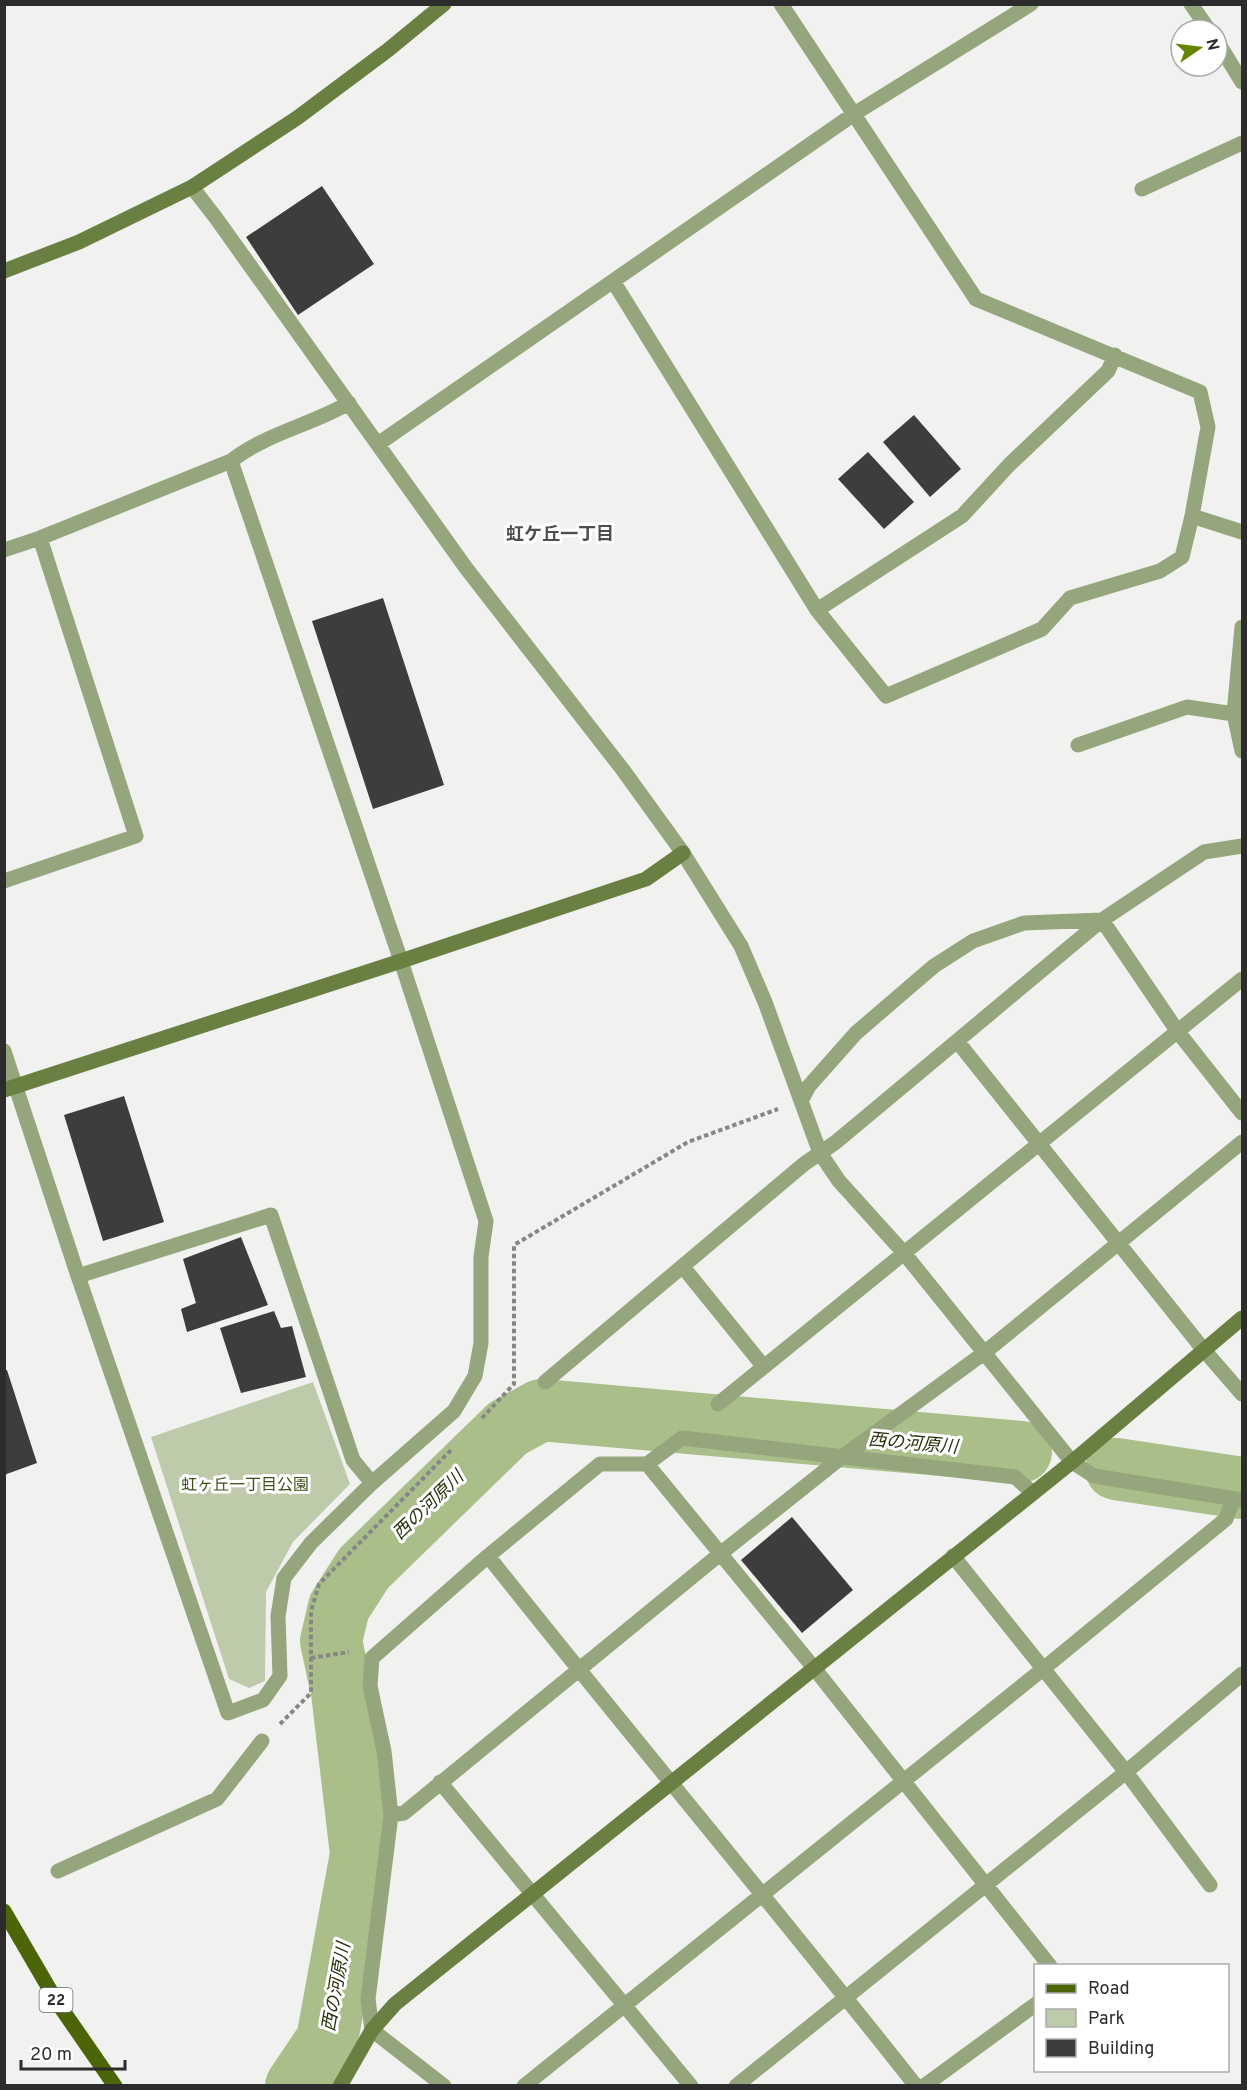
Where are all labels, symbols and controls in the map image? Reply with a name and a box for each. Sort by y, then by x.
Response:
north arrow [1169,18,1229,78]
text: N [1201,37,1223,53]
district label: 虹ケ丘一丁目 [506,524,614,547]
water label: 西の河原川 [867,1429,961,1460]
water label: 西の河原川 [389,1465,471,1546]
park label: 虹ヶ丘一丁目公園 [181,1476,309,1496]
water label: 西の河原川 [318,1939,357,2034]
legend [1034,1964,1229,2072]
text: Road [1088,1978,1130,2001]
road number: 22 [40,1988,72,2012]
text: Park [1088,2008,1125,2031]
scale bar [21,2033,124,2071]
text: Building [1088,2038,1154,2061]
text: 20 m [30,2044,72,2067]

